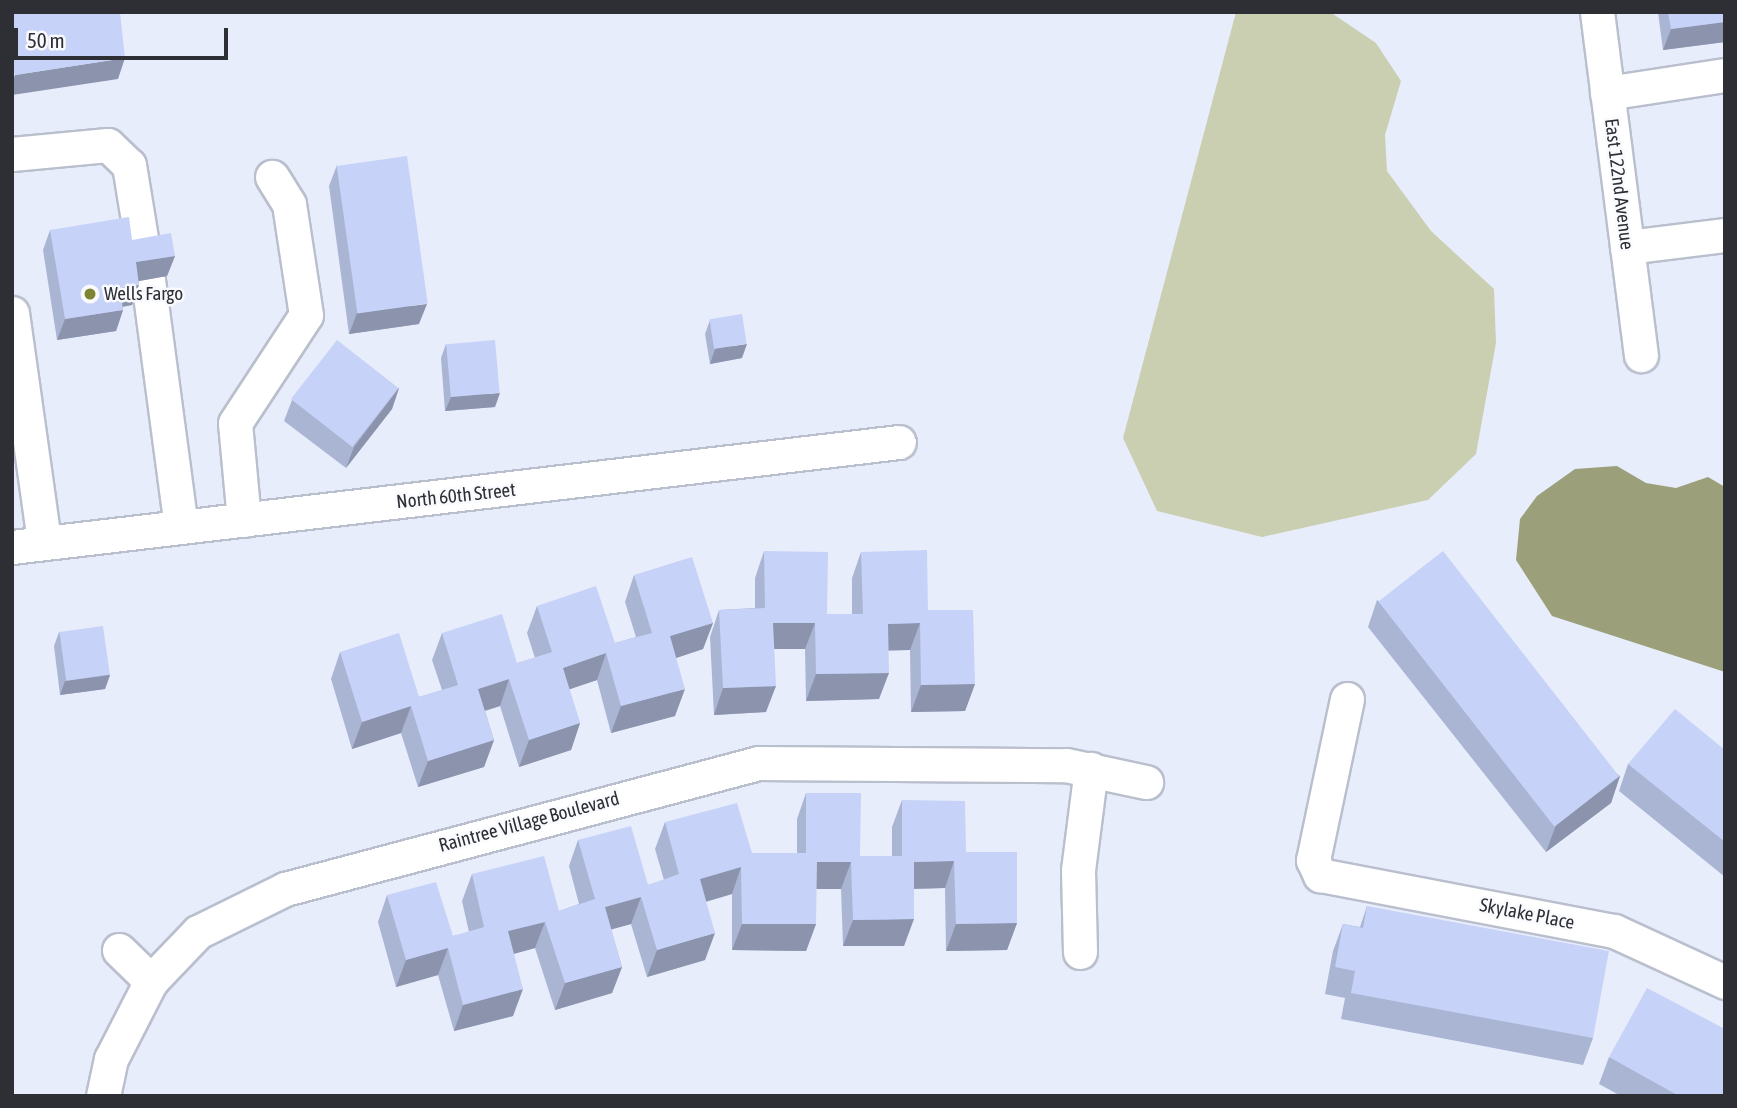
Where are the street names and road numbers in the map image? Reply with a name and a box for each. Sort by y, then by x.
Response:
street label: East 122nd Avenue [1600,117,1638,251]
street label: North 60th Street [395,478,517,514]
street label: Raintree Village Boulevard [436,787,622,857]
street label: Skylake Place [1478,894,1576,934]

